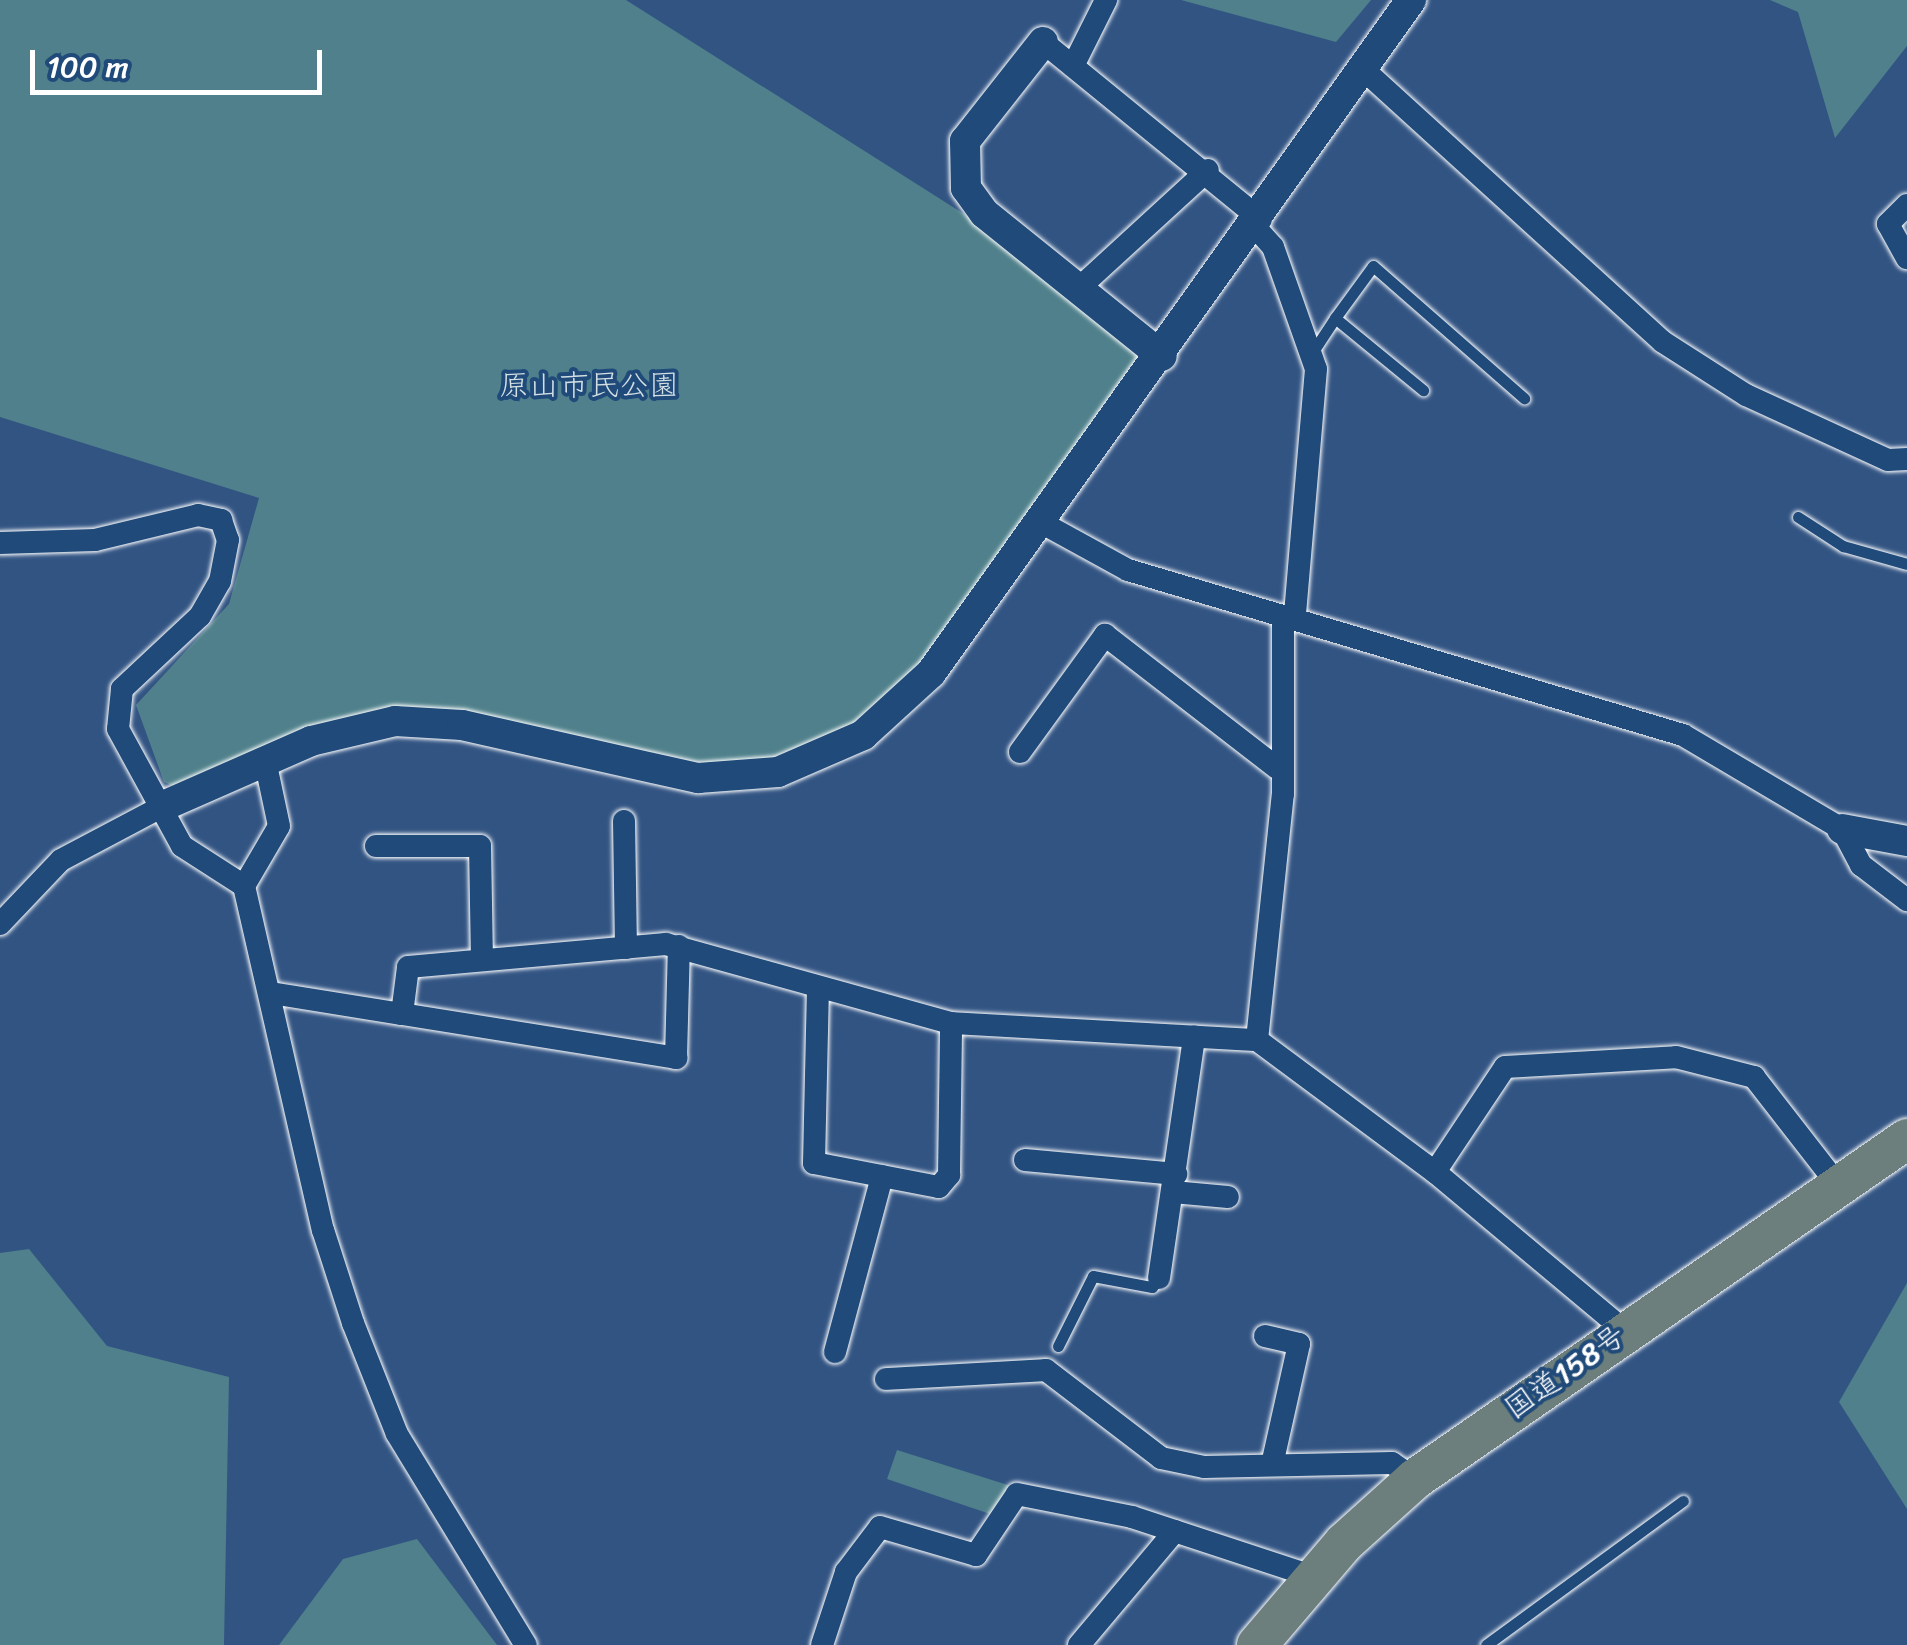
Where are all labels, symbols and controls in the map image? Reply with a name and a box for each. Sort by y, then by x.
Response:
scale bar [35,30,328,92]
text: 100 m [47,40,129,94]
park label: 原山市民公園 [499,367,679,403]
street label: 国道158号 [1498,1317,1632,1427]

